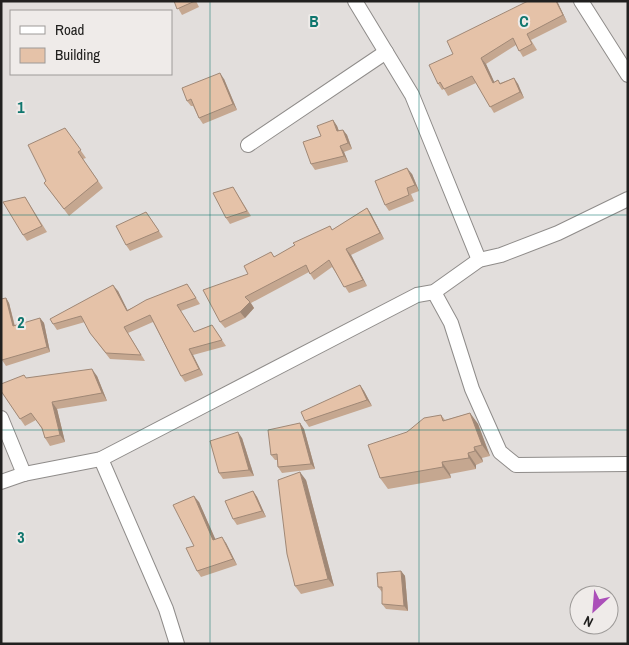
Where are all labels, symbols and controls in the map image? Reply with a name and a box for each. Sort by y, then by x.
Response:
legend [10,10,172,75]
text: B [309,10,319,32]
text: C [519,10,529,32]
text: Road [55,19,84,40]
text: Building [55,44,100,65]
text: 1 [17,96,25,118]
text: 2 [17,311,25,333]
text: 3 [17,526,25,548]
north arrow [569,585,619,635]
text: N [581,612,596,632]

